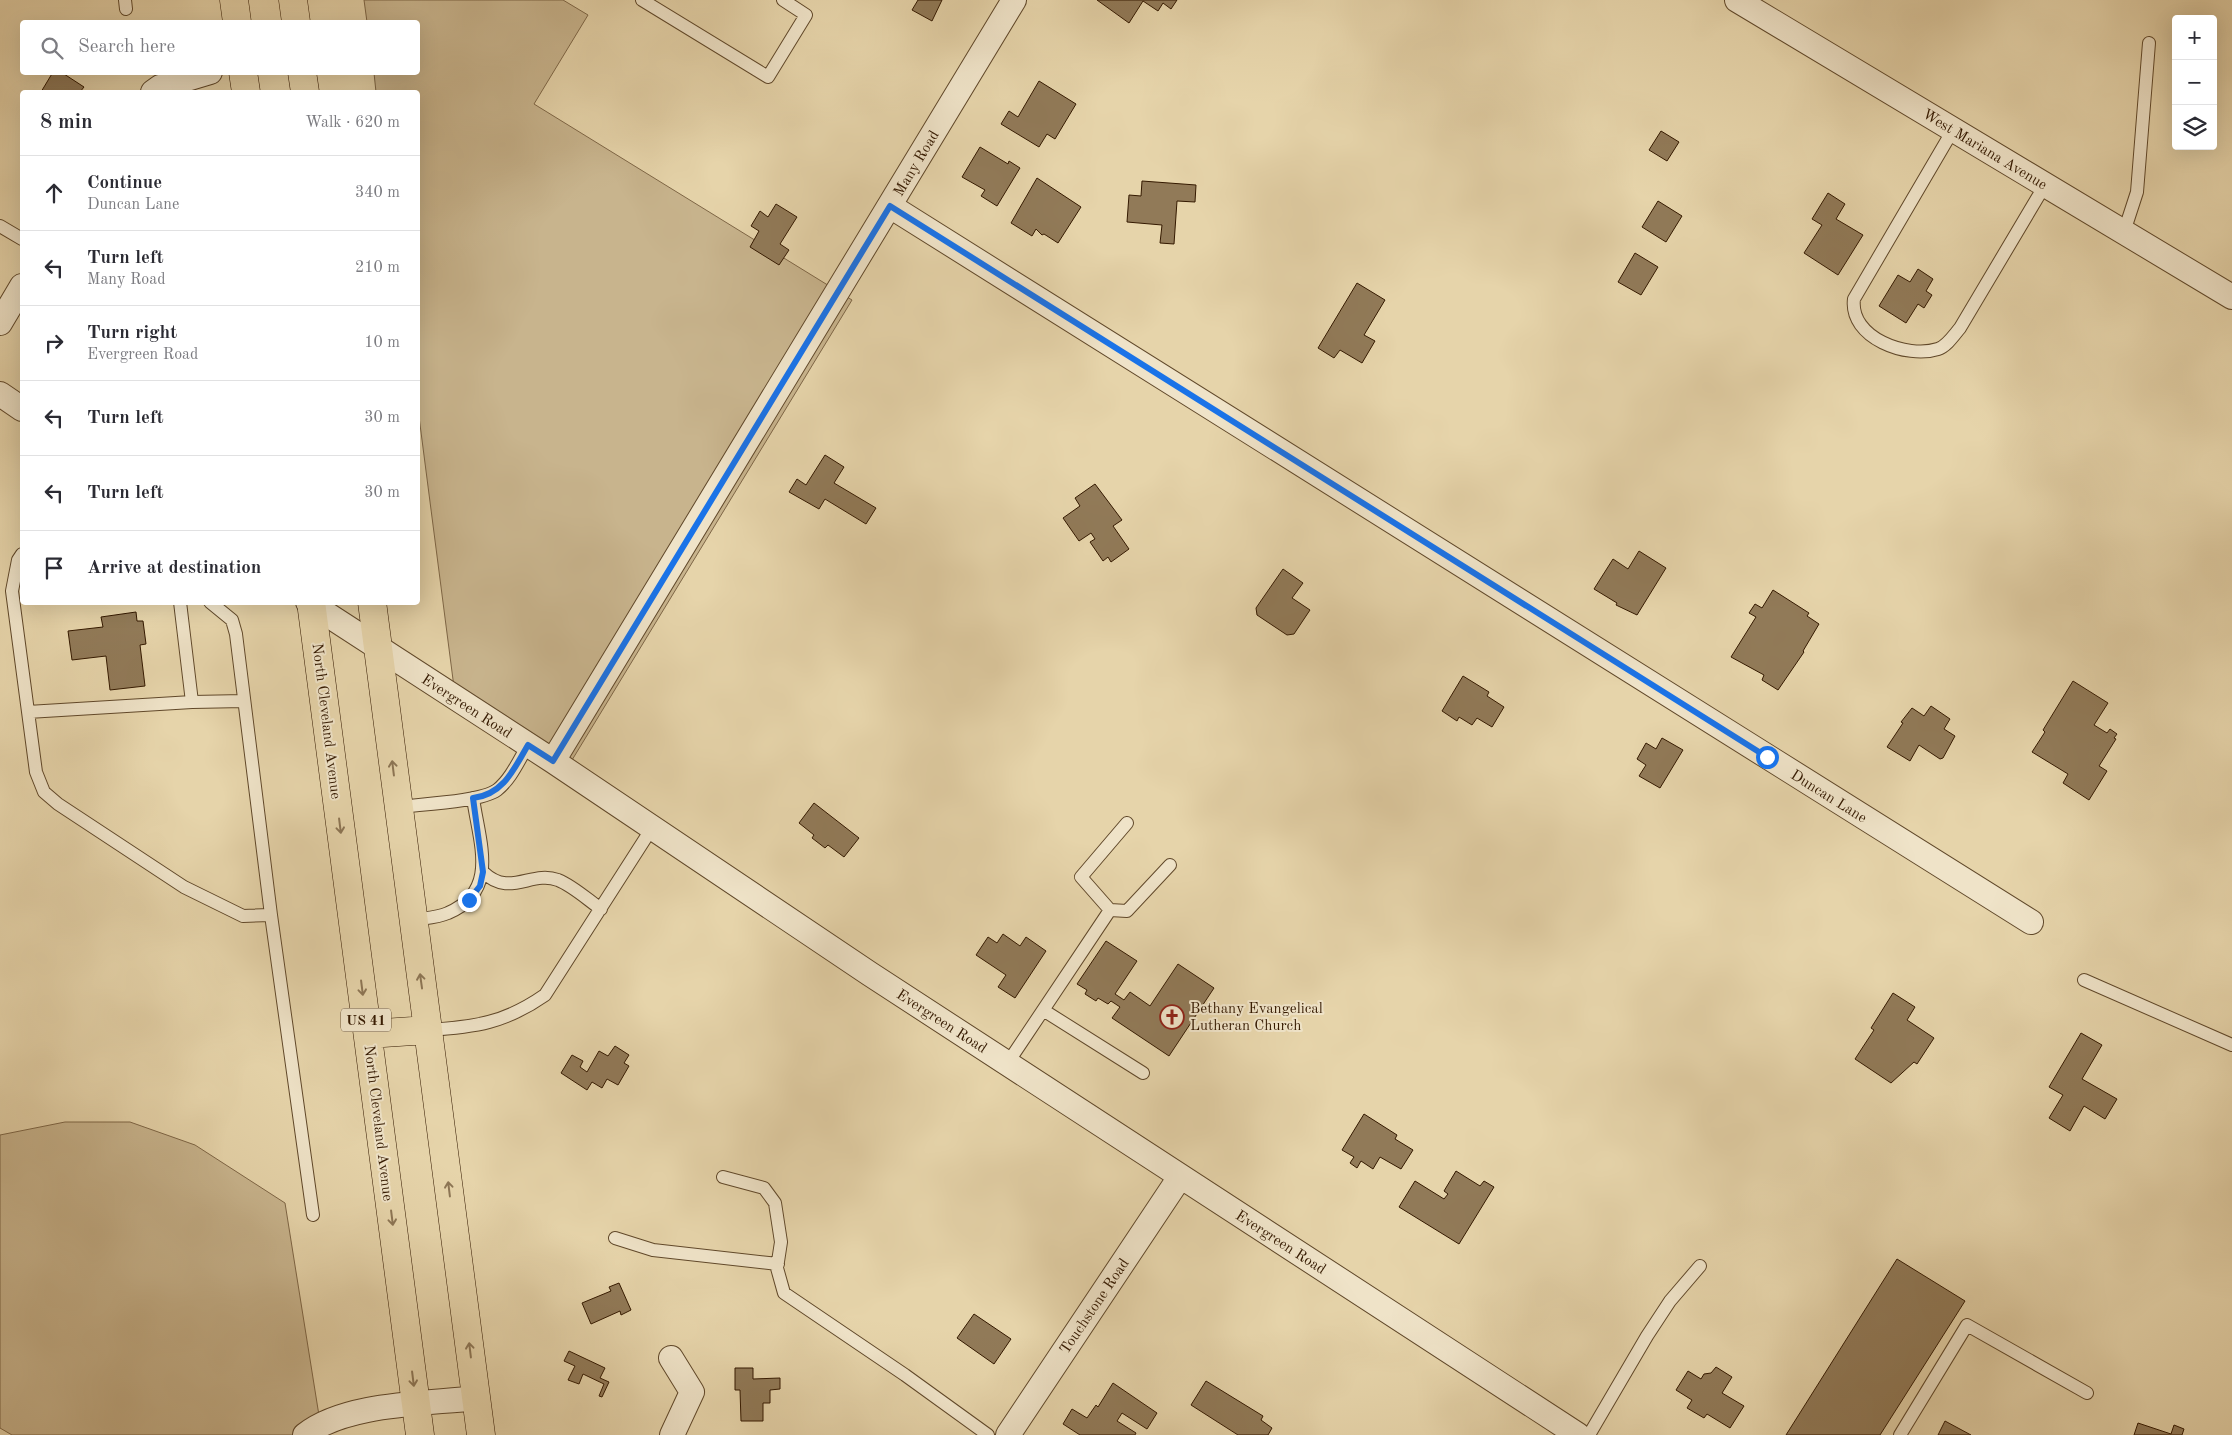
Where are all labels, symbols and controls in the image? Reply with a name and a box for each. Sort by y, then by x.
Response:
map controls [2172,15,2217,150]
button: + [2172,15,2217,60]
search box [20,20,420,75]
icon: search [38,34,66,62]
text: Search here [78,38,175,57]
button: − [2172,60,2217,105]
button: layers [2172,105,2217,150]
street label: West Mariana Avenue [1919,107,2049,193]
text: 8 min [40,112,93,133]
text: Walk · 620 m [305,115,400,131]
street label: Many Road [892,128,943,199]
text: Continue [87,174,162,193]
icon: ahead [40,179,68,207]
text: 340 m [355,185,400,201]
text: Duncan Lane [87,197,179,213]
text: Turn left [87,249,164,268]
icon: left [40,254,68,282]
text: 210 m [355,260,400,276]
text: Many Road [87,272,166,288]
text: Turn right [87,324,177,343]
icon: right [40,329,68,357]
text: 10 m [364,335,400,351]
text: Evergreen Road [87,347,198,363]
icon: left [40,404,68,432]
text: Turn left [87,409,164,428]
text: 30 m [364,410,400,426]
icon: left [40,479,68,507]
text: Turn left [87,484,164,503]
text: 30 m [364,485,400,501]
icon: arrive [40,554,68,582]
text: Arrive at destination [87,559,261,578]
street label: North Cleveland Avenue [308,642,343,800]
street label: Evergreen Road [418,673,514,742]
route start [1756,746,1779,769]
one-way arrow [388,761,398,777]
street label: Duncan Lane [1788,768,1869,827]
one-way arrow [335,818,345,834]
route end [458,889,481,912]
one-way arrow [416,974,426,990]
one-way arrow [357,979,367,995]
street label: Evergreen Road [893,988,989,1057]
place label: Bethany Evangelical Lutheran Church [1190,1002,1323,1034]
church icon: Bethany Evangelical Lutheran Church [1159,1004,1185,1030]
road number: US 41 [341,1008,391,1032]
street label: North Cleveland Avenue [360,1044,395,1202]
one-way arrow [444,1181,454,1197]
street label: Evergreen Road [1232,1209,1328,1278]
one-way arrow [387,1210,397,1226]
street label: Touchstone Road [1058,1256,1133,1357]
one-way arrow [465,1342,475,1358]
one-way arrow [408,1371,418,1387]

